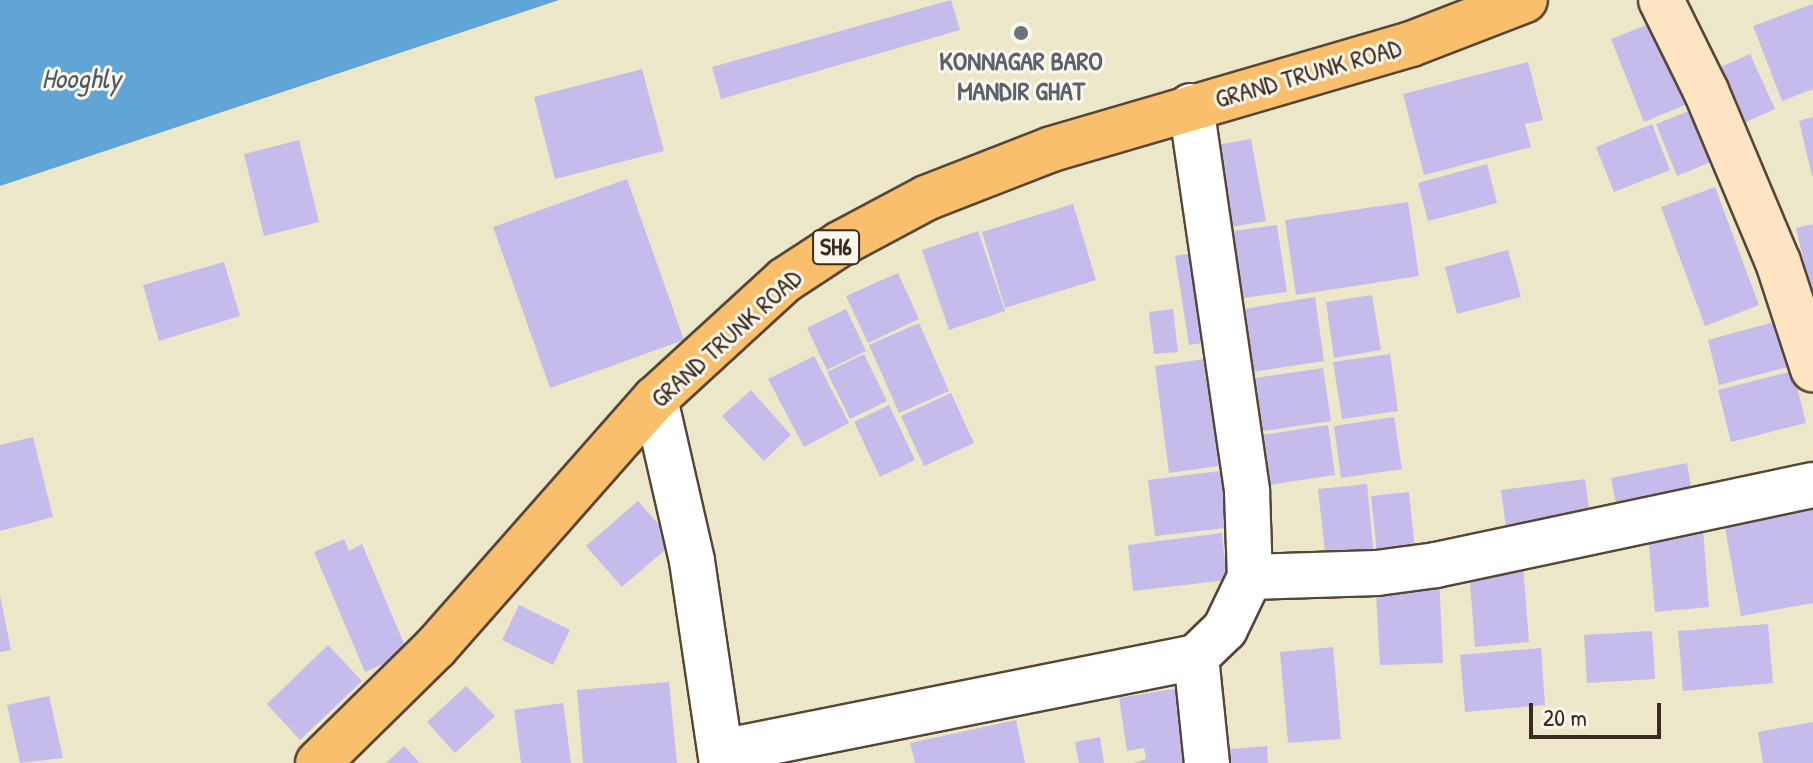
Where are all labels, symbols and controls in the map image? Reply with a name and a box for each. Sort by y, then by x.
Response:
marker: KONNAGAR BARO MANDIR GHAT [1012,24,1030,42]
street label: GRAND TRUNK ROAD [1211,32,1405,114]
place label: KONNAGAR BARO MANDIR GHAT [939,45,1103,106]
water label: Hooghly [41,61,121,95]
road number: SH6 [812,227,860,267]
street label: GRAND TRUNK ROAD [644,262,808,414]
scale bar [1533,687,1665,737]
text: 20 m [1543,701,1587,733]

